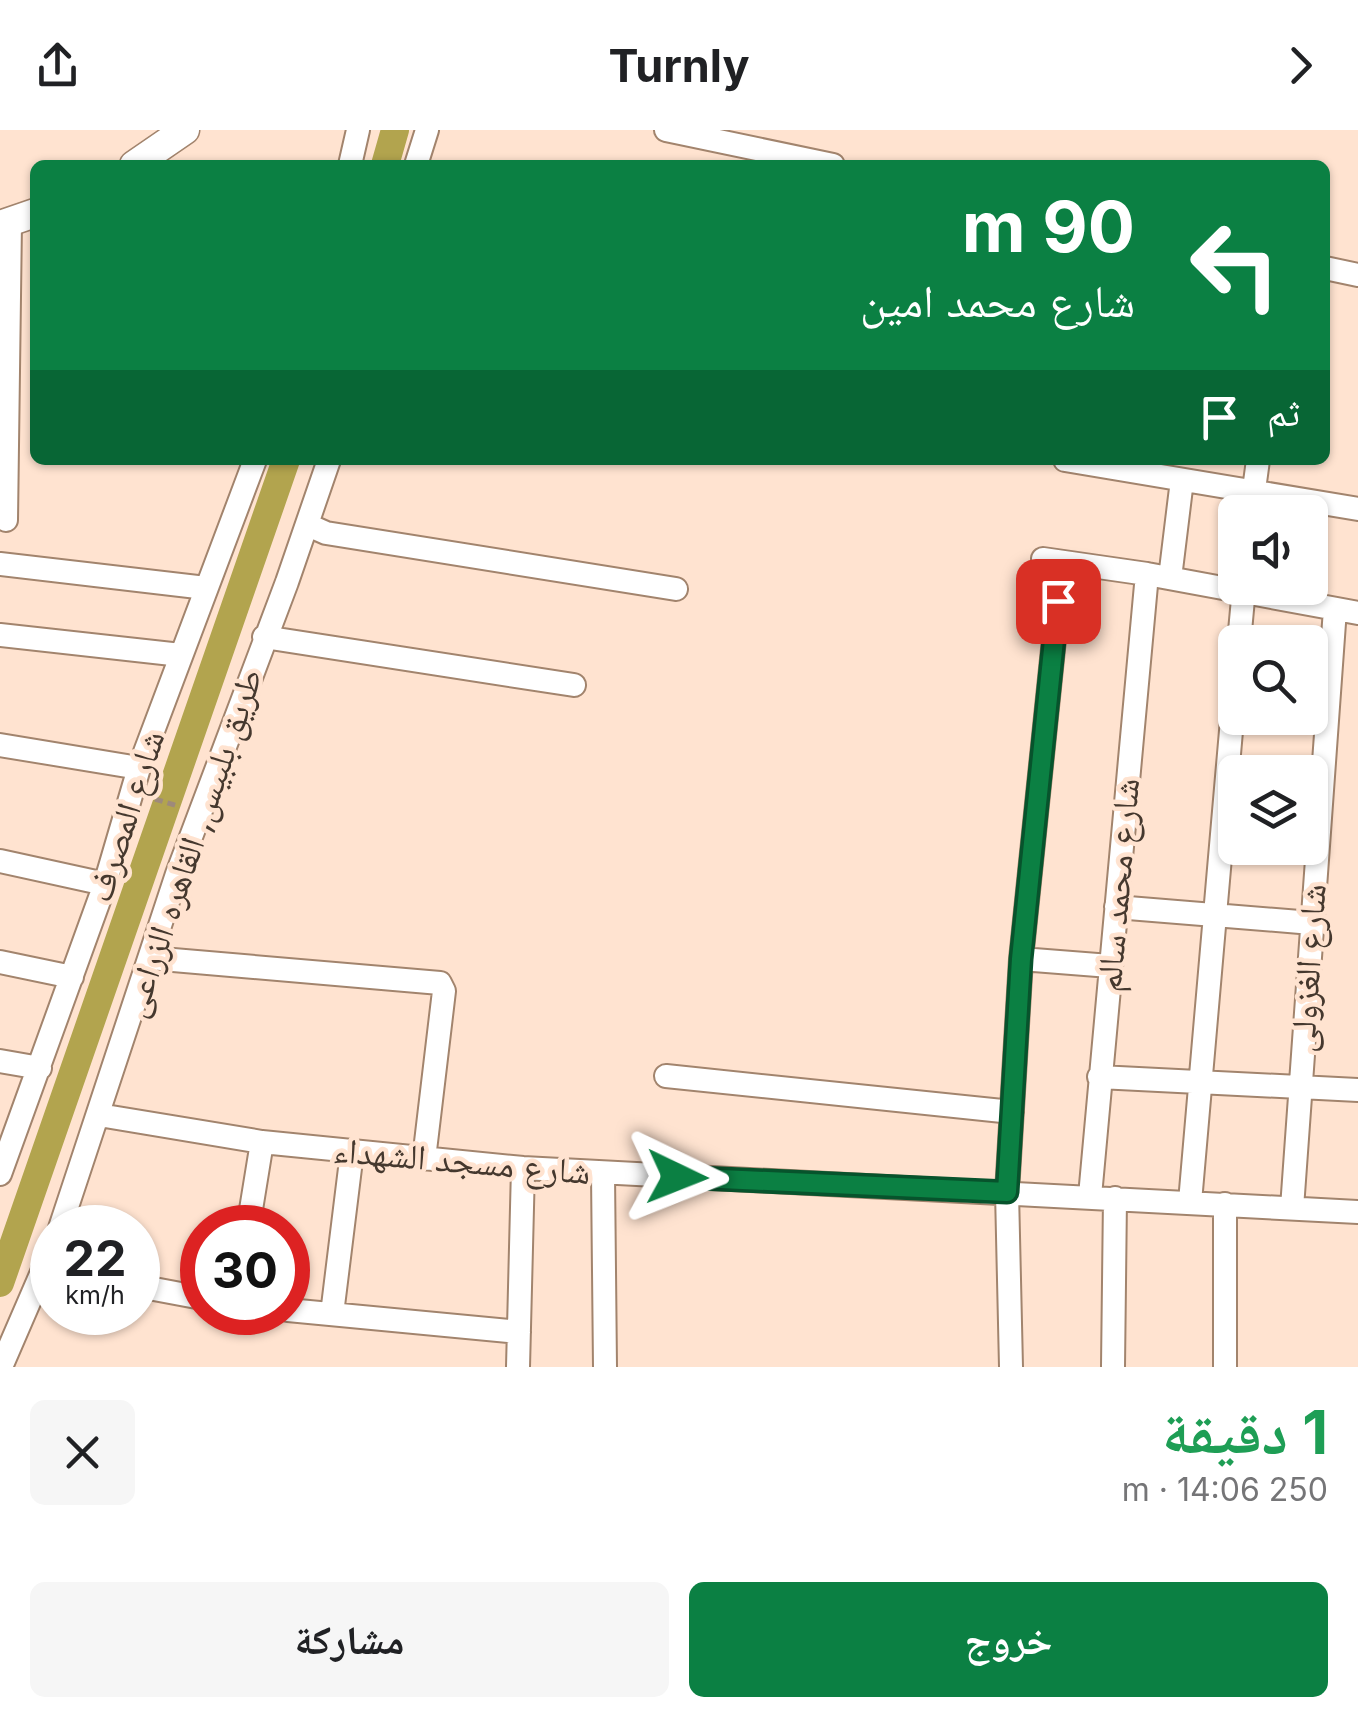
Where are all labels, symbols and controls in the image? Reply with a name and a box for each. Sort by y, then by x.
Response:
icon: share [30,38,85,93]
text: Turnly [608,38,750,93]
icon: forward [1273,38,1328,93]
text: 90 m [962,184,1135,269]
icon: left [1170,200,1300,330]
text: شارع محمد امين [860,273,1135,328]
text: ثم [1267,389,1300,435]
icon: arrive [1192,390,1247,445]
map controls [1218,495,1328,865]
button: sound [1218,495,1328,605]
pin [1016,559,1101,644]
icon: arrive [1031,574,1086,629]
button: search [1218,625,1328,735]
street label: طريق بلبيس, القاهره الزراعى [112,663,271,1023]
street label: شارع المصرف [78,725,174,907]
button: layers [1218,755,1328,865]
street label: شارع محمد سالم [1087,776,1150,994]
street label: شارع الغزولى [1280,882,1336,1054]
position arrow [625,1125,729,1229]
street label: شارع مسجد الشهداء [332,1128,592,1194]
speed limit sign: 30 [180,1205,310,1335]
text: 22 [64,1228,127,1288]
text: km/h [65,1280,125,1310]
text: 1 دقيقة [1162,1396,1328,1468]
button: close [30,1400,135,1505]
text: 250 m · 14:06 [1122,1470,1328,1509]
button: مشاركة [30,1582,669,1697]
button: خروج [689,1582,1328,1697]

